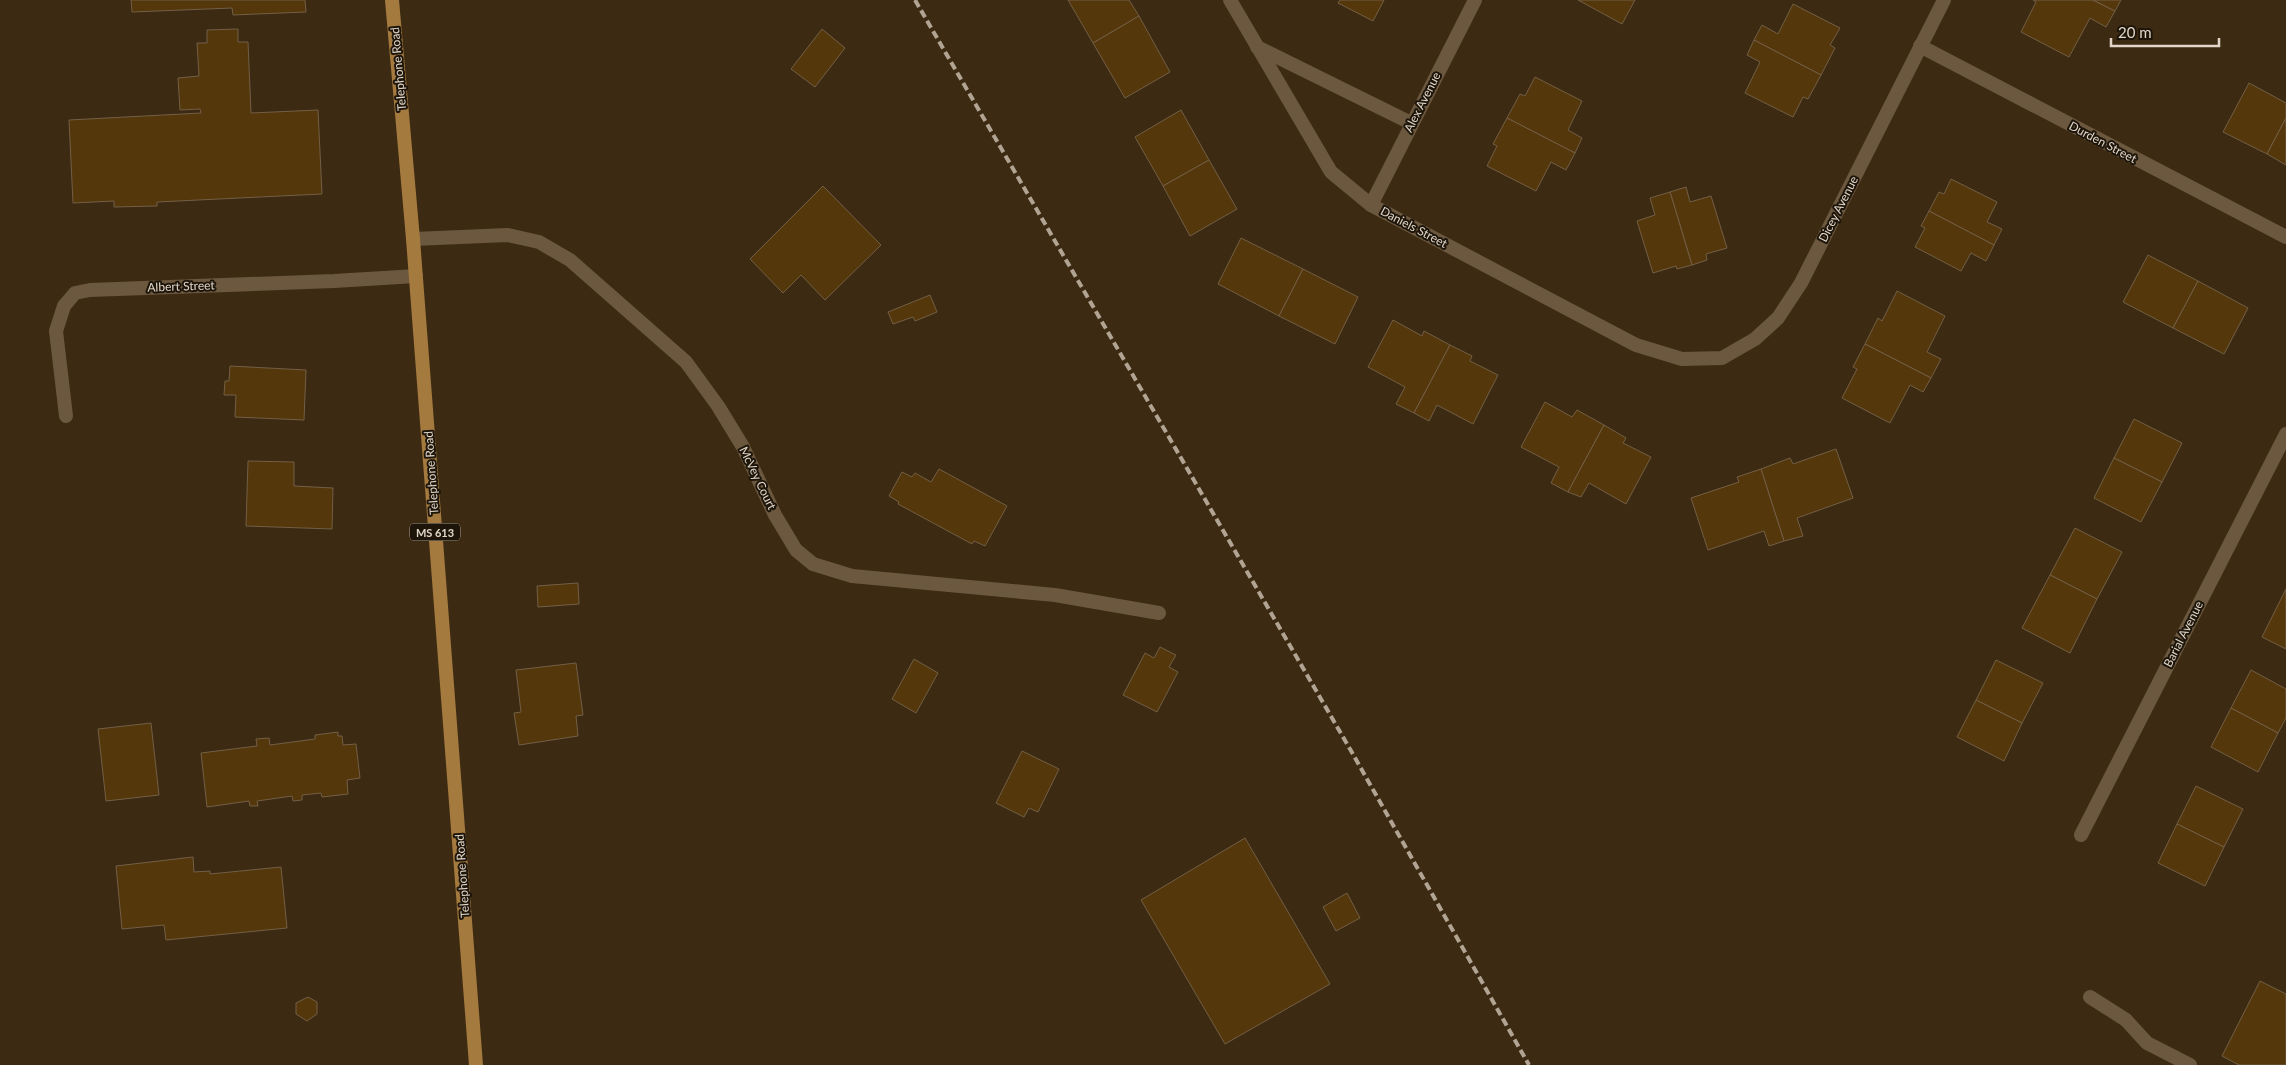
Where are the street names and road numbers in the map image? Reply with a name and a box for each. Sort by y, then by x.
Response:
street label: Telephone Road [387,26,409,112]
street label: Alex Avenue [1400,69,1444,135]
street label: Durden Street [2067,118,2140,166]
street label: Dicey Avenue [1815,174,1861,244]
street label: Daniels Street [1378,203,1451,251]
street label: Albert Street [147,277,216,295]
street label: Telephone Road [421,431,441,515]
street label: McVey Court [736,444,780,513]
road number: MS 613 [410,524,460,540]
street label: Barial Avenue [2160,598,2206,670]
street label: Telephone Road [452,834,472,918]

